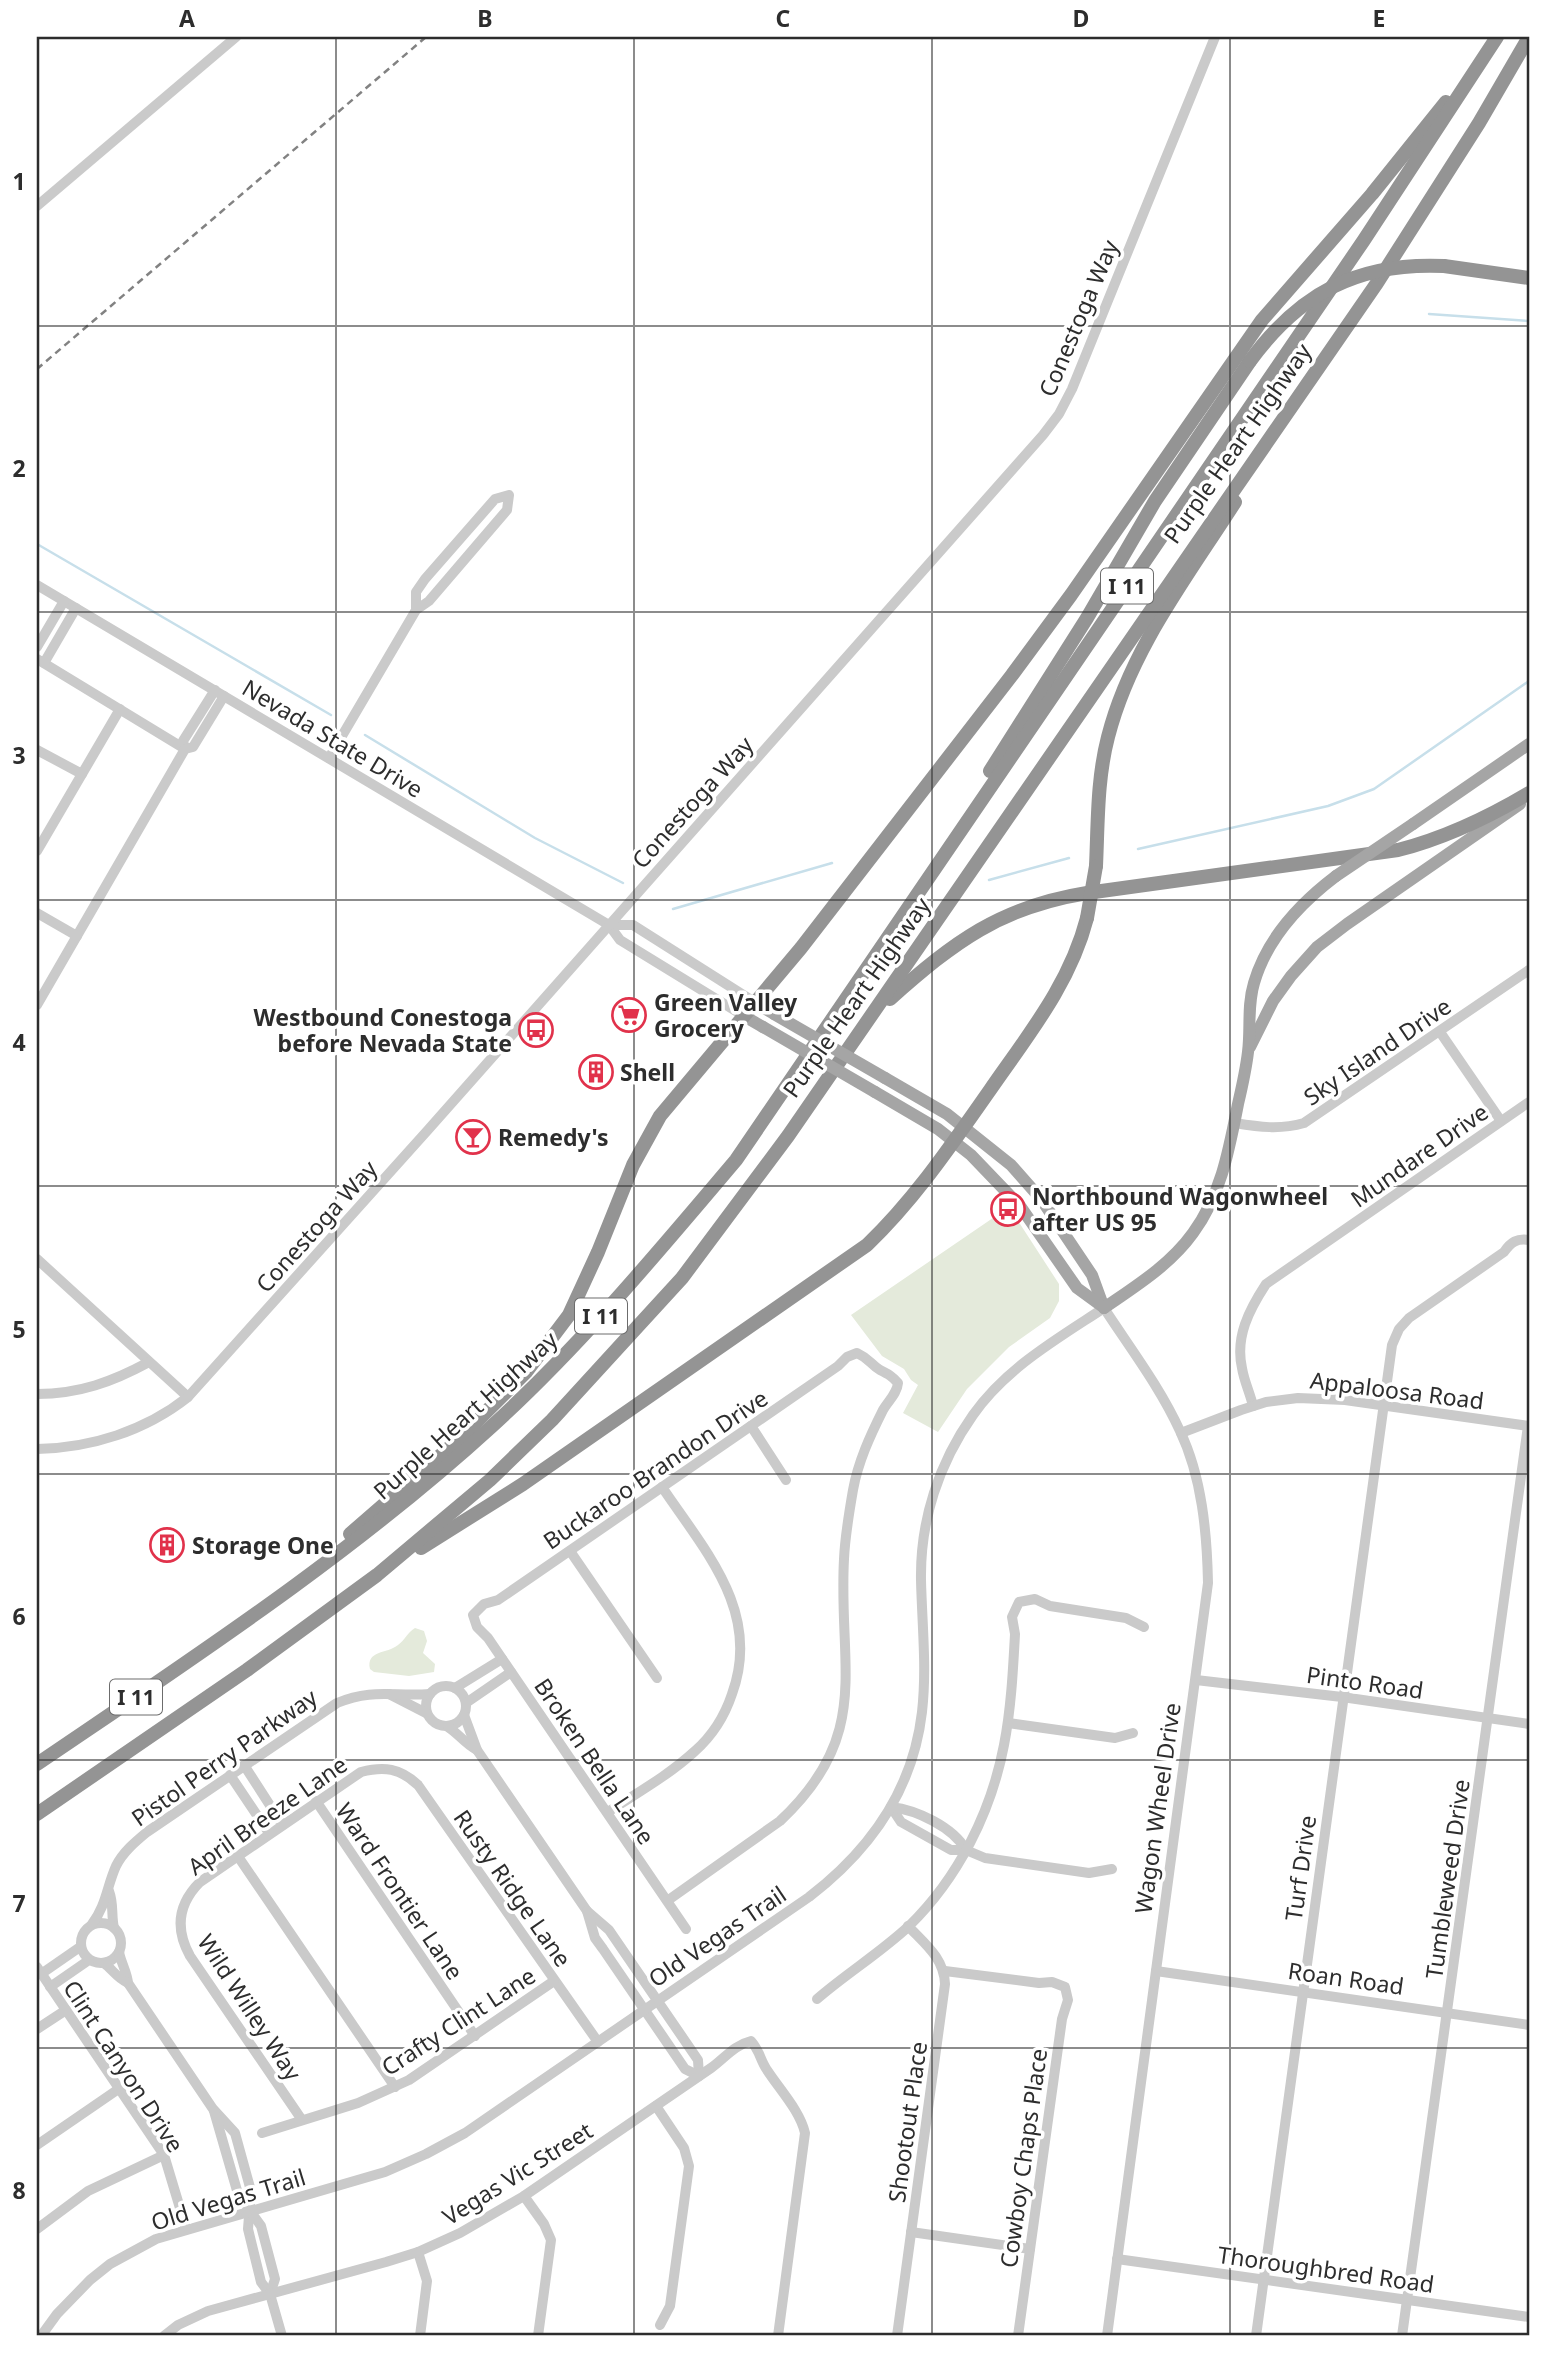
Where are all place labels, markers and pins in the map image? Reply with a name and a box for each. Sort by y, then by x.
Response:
place label: Green Valley Grocery [654,986,798,1044]
supermarket icon: Green Valley Grocery [610,996,648,1034]
place label: Westbound Conestoga before Nevada State [254,1001,512,1059]
bus stop icon: Westbound Conestoga before Nevada State [517,1011,555,1049]
building icon: Shell [577,1053,615,1091]
place label: Shell [620,1056,675,1088]
bar icon: Remedy's [454,1118,492,1156]
place label: Remedy's [498,1121,609,1153]
place label: Northbound Wagonwheel after US 95 [1032,1180,1328,1238]
bus stop icon: Northbound Wagonwheel after US 95 [989,1190,1027,1228]
building icon: Storage One [148,1526,186,1564]
place label: Storage One [192,1529,334,1561]

